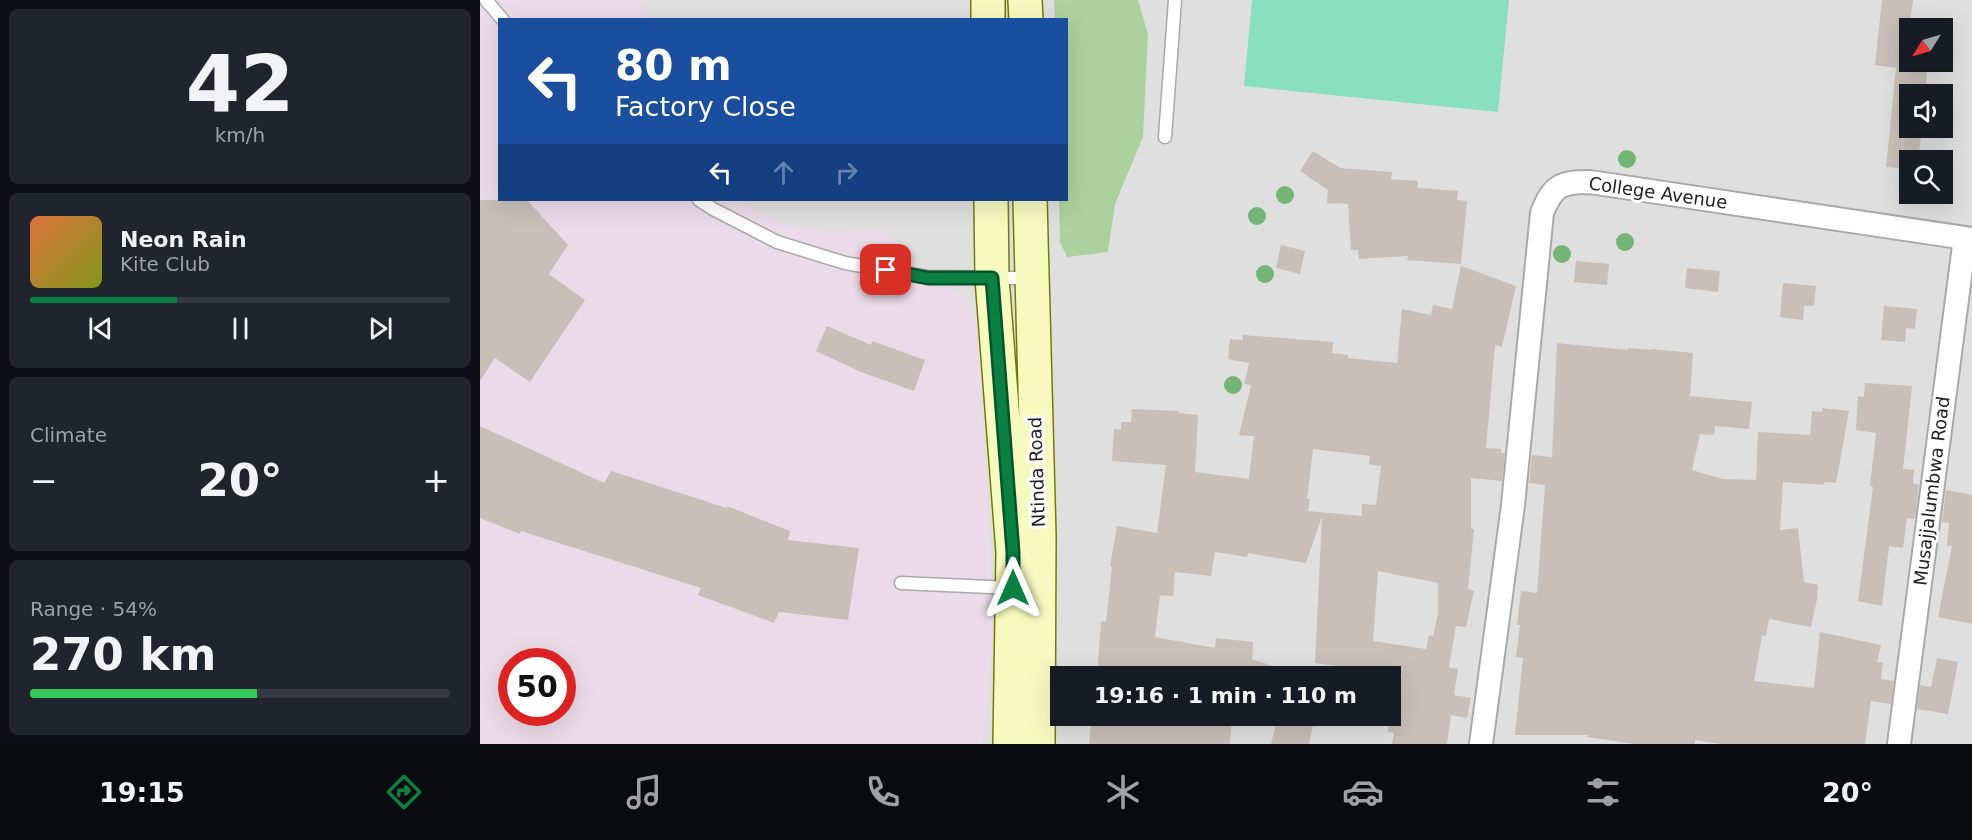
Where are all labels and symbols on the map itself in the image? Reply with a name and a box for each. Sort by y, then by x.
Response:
north arrow [1899,18,1953,72]
street label: College Avenue [1587,172,1729,213]
pin [860,244,911,295]
street label: Musajjalumbwa Road [1909,395,1954,587]
street label: Ntinda Road [1024,417,1049,527]
position arrow [981,556,1045,620]
speed limit sign: 50 [498,648,576,726]

